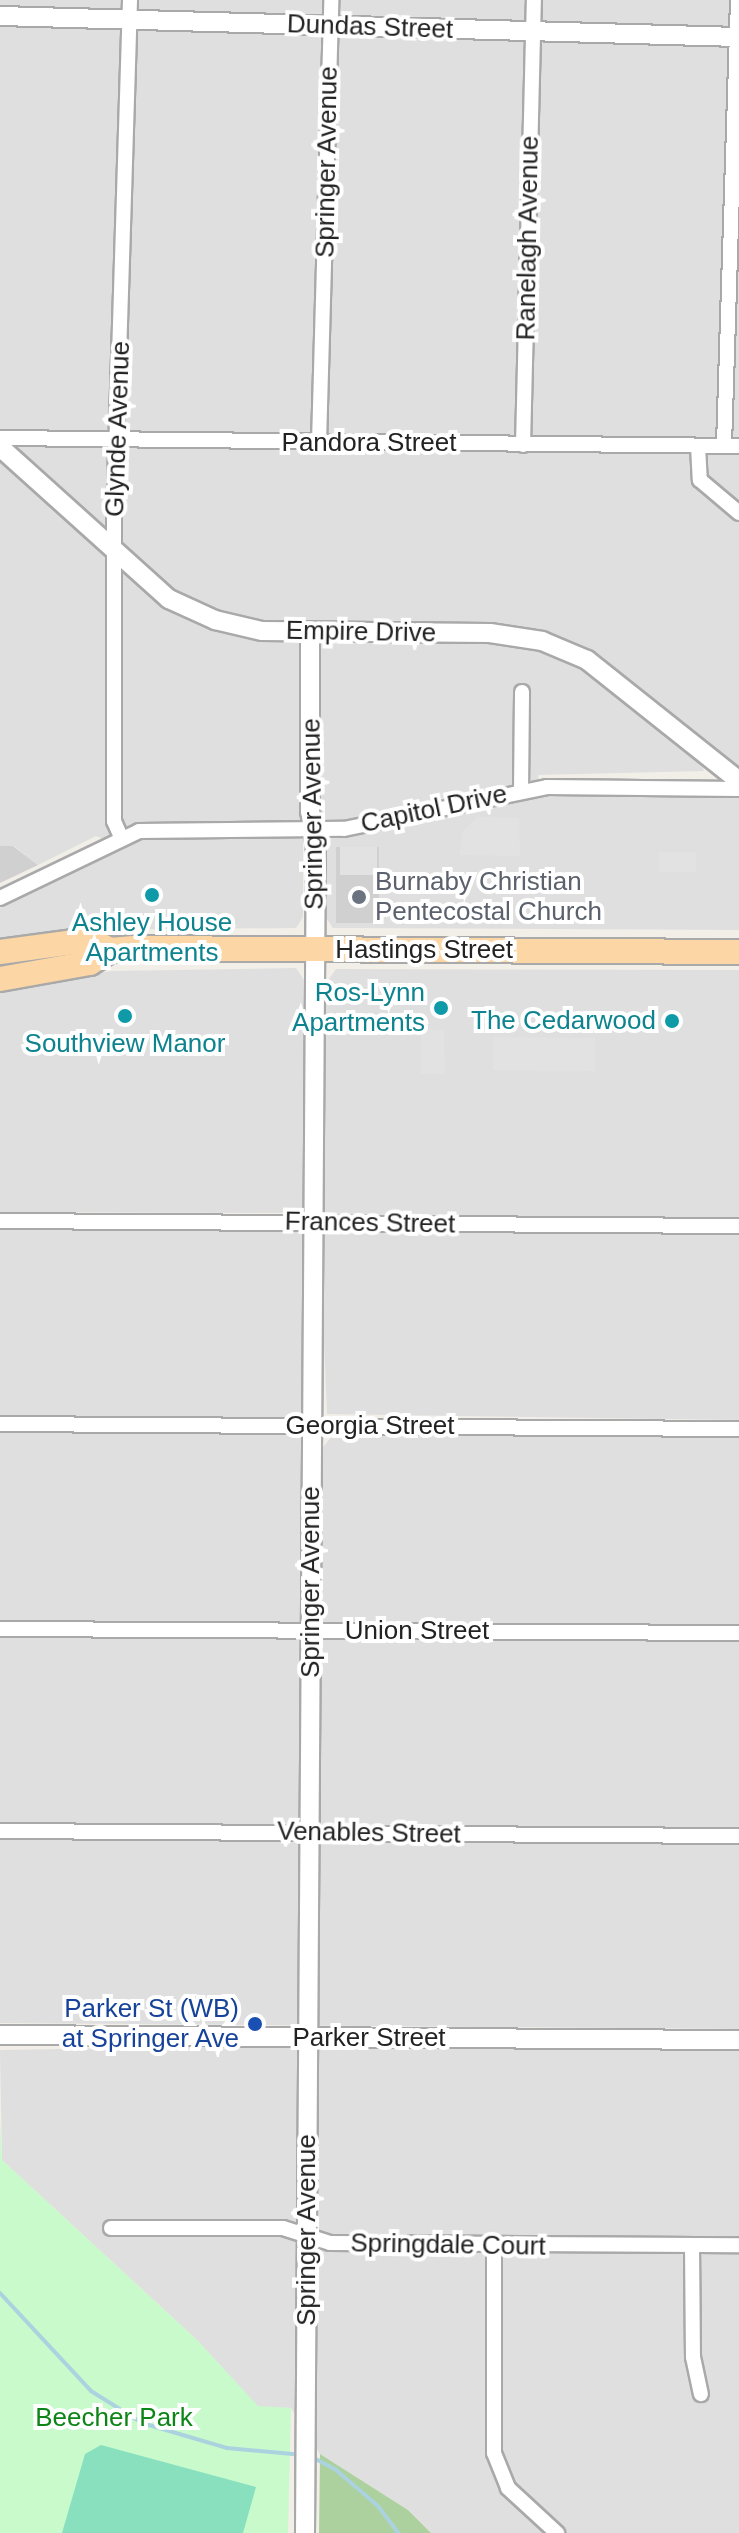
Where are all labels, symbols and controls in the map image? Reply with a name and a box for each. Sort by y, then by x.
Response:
street label: Dundas Street [286,9,454,45]
street label: Springer Avenue [310,65,344,259]
street label: Ranelagh Avenue [511,135,545,341]
street label: Glynde Avenue [99,340,137,518]
street label: Pandora Street [282,427,456,459]
street label: Empire Drive [286,615,436,649]
street label: Springer Avenue [296,717,330,911]
street label: Capitol Drive [358,778,510,840]
place label: Burnaby Christian Pentecostal Church [375,866,602,928]
marker: Ashley House Apartments [143,886,161,904]
marker: Burnaby Christian Pentecostal Church [350,888,368,906]
place label: Ashley House Apartments [72,907,232,968]
street label: Hastings Street [335,934,513,966]
place label: Ros-Lynn Apartments [292,977,425,1038]
marker: Ros-Lynn Apartments [432,999,450,1017]
place label: The Cedarwood [471,1005,656,1037]
marker: Southview Manor [116,1007,134,1025]
marker: The Cedarwood [663,1012,681,1030]
place label: Southview Manor [25,1028,225,1060]
street label: Frances Street [284,1206,456,1240]
street label: Georgia Street [285,1410,455,1442]
street label: Springer Avenue [295,1485,327,1679]
street label: Union Street [345,1615,489,1647]
street label: Venables Street [277,1816,461,1850]
place label: Parker St (WB) at Springer Ave [60,1993,239,2054]
marker: Parker St (WB) at Springer Ave [246,2015,264,2033]
street label: Parker Street [292,2022,446,2054]
street label: Springer Avenue [291,2133,323,2327]
street label: Springdale Court [350,2228,546,2262]
park label: Beecher Park [35,2402,193,2434]

